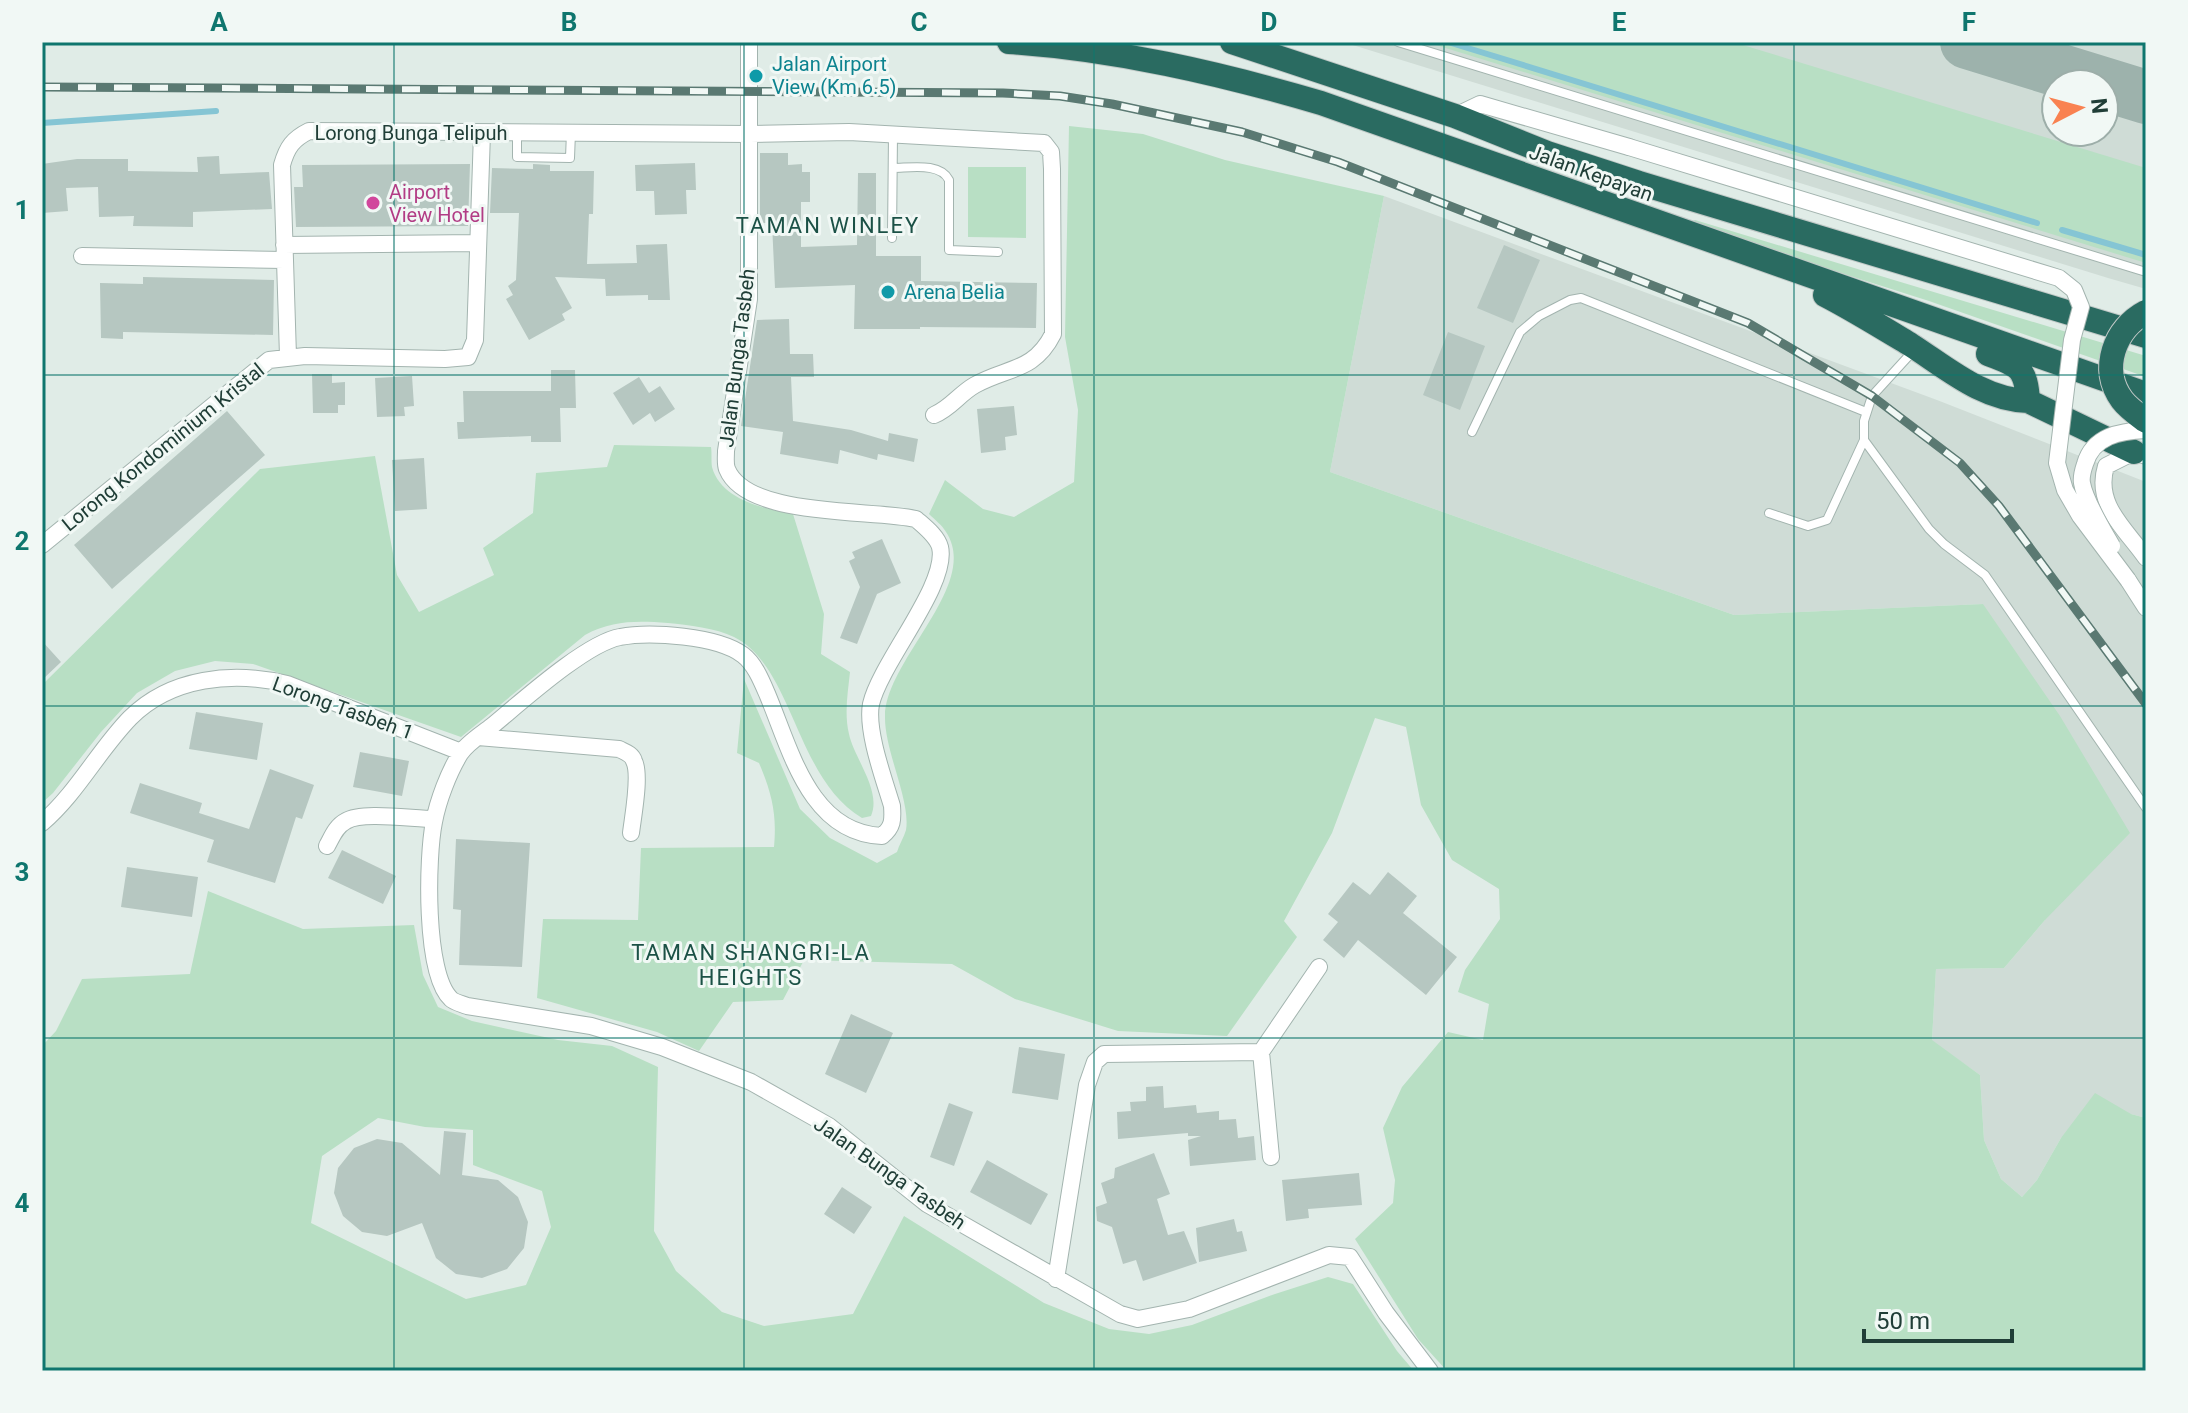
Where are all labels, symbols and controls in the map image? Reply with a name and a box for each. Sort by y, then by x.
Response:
text: A [210,7,228,37]
text: B [561,7,577,37]
text: C [910,7,928,37]
text: D [1261,7,1277,37]
text: E [1612,7,1627,37]
text: F [1962,7,1976,37]
place label: Jalan Airport View (Km 6.5) [772,52,897,99]
marker: Jalan Airport View (Km 6.5) [747,67,765,85]
north arrow [2040,68,2120,148]
text: N [2086,97,2113,115]
street label: Lorong Bunga Telipuh [314,121,508,145]
street label: Jalan Kepayan [1526,140,1656,206]
place label: Airport View Hotel [389,180,485,227]
marker: Airport View Hotel [364,194,382,212]
text: 1 [15,195,29,225]
district label: TAMAN WINLEY [736,213,920,238]
street label: Jalan Bunga Tasbeh [714,267,760,449]
place label: Arena Belia [904,280,1005,304]
marker: Arena Belia [879,283,897,301]
street label: Lorong Kondominium Kristal [57,358,269,536]
text: 2 [15,526,29,556]
street label: Lorong Tasbeh 1 [269,671,417,745]
text: 3 [15,857,29,887]
district label: TAMAN SHANGRI-LA HEIGHTS [631,940,871,990]
street label: Jalan Bunga Tasbeh [809,1112,971,1234]
text: 4 [15,1188,30,1218]
scale bar [1864,1293,2012,1343]
text: 50 m [1876,1307,1930,1335]

